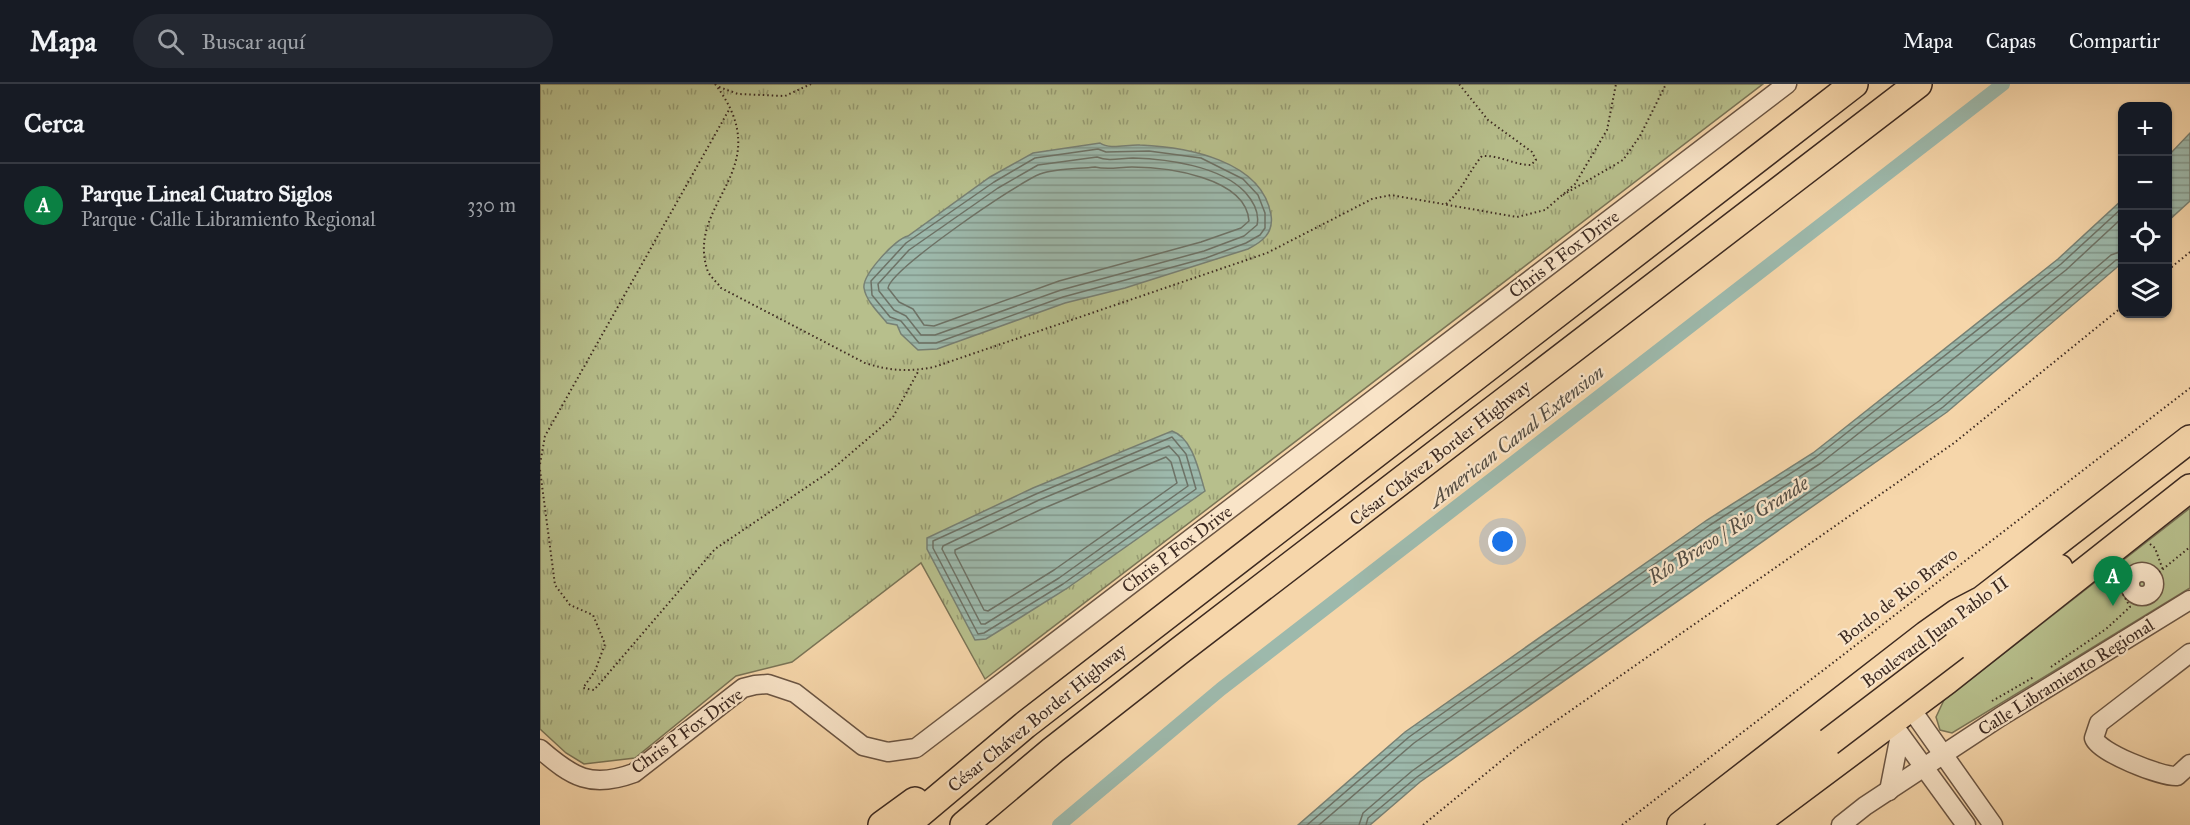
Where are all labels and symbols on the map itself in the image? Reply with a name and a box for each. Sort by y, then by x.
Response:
street label: Chris P Fox Drive [1504,205,1624,303]
water label: American Canal Extension [1422,360,1609,513]
street label: César Chávez Border Highway [1345,375,1536,531]
water label: Río Bravo / Rio Grande [1643,471,1813,590]
street label: Chris P Fox Drive [1117,500,1237,598]
your location [1488,527,1517,556]
street label: Bordo de Rio Bravo [1834,543,1962,649]
pin: A [2094,556,2132,606]
street label: Boulevard Juan Pablo II [1857,571,2013,693]
street label: Calle Libramiento Regional [1974,614,2159,741]
street label: César Chávez Border Highway [943,639,1132,798]
street label: Chris P Fox Drive [627,683,747,779]

